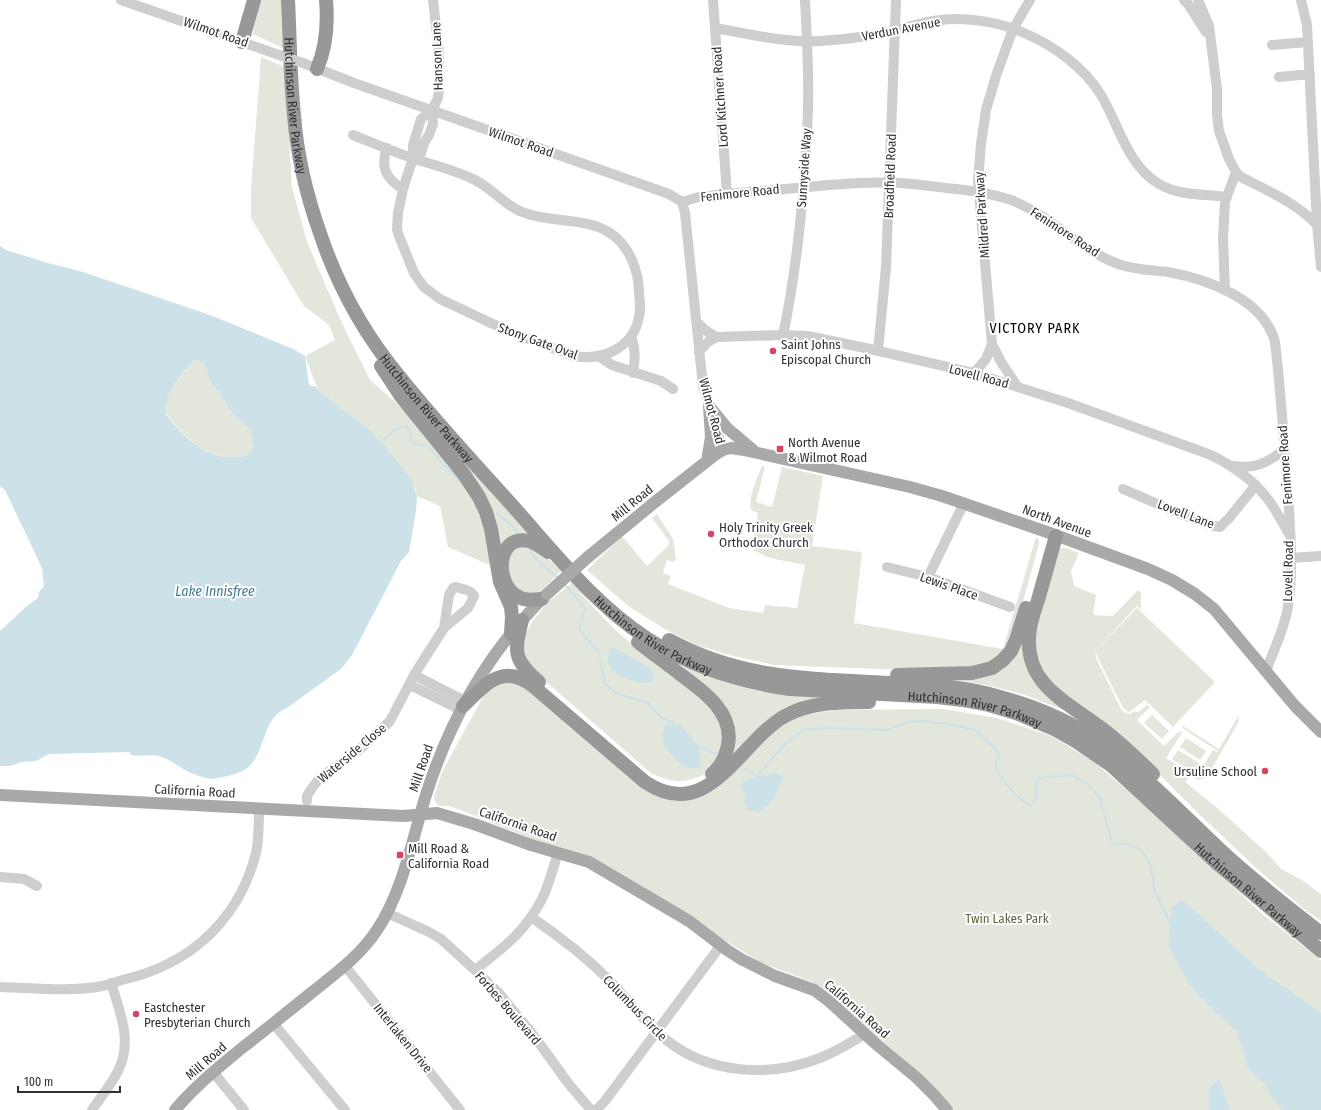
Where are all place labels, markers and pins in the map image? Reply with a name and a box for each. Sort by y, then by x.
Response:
place label: Saint Johns Episcopal Church [781,337,871,367]
marker: Saint Johns Episcopal Church [768,346,778,356]
place label: North Avenue & Wilmot Road [788,435,867,465]
marker: North Avenue & Wilmot Road [775,444,785,454]
place label: Holy Trinity Greek Orthodox Church [719,520,814,550]
marker: Holy Trinity Greek Orthodox Church [706,529,716,539]
place label: Ursuline School [1174,764,1258,779]
marker: Ursuline School [1260,766,1270,776]
place label: Mill Road & California Road [408,841,489,871]
marker: Mill Road & California Road [395,850,405,860]
place label: Eastchester Presbyterian Church [144,1000,251,1030]
marker: Eastchester Presbyterian Church [131,1009,141,1019]

